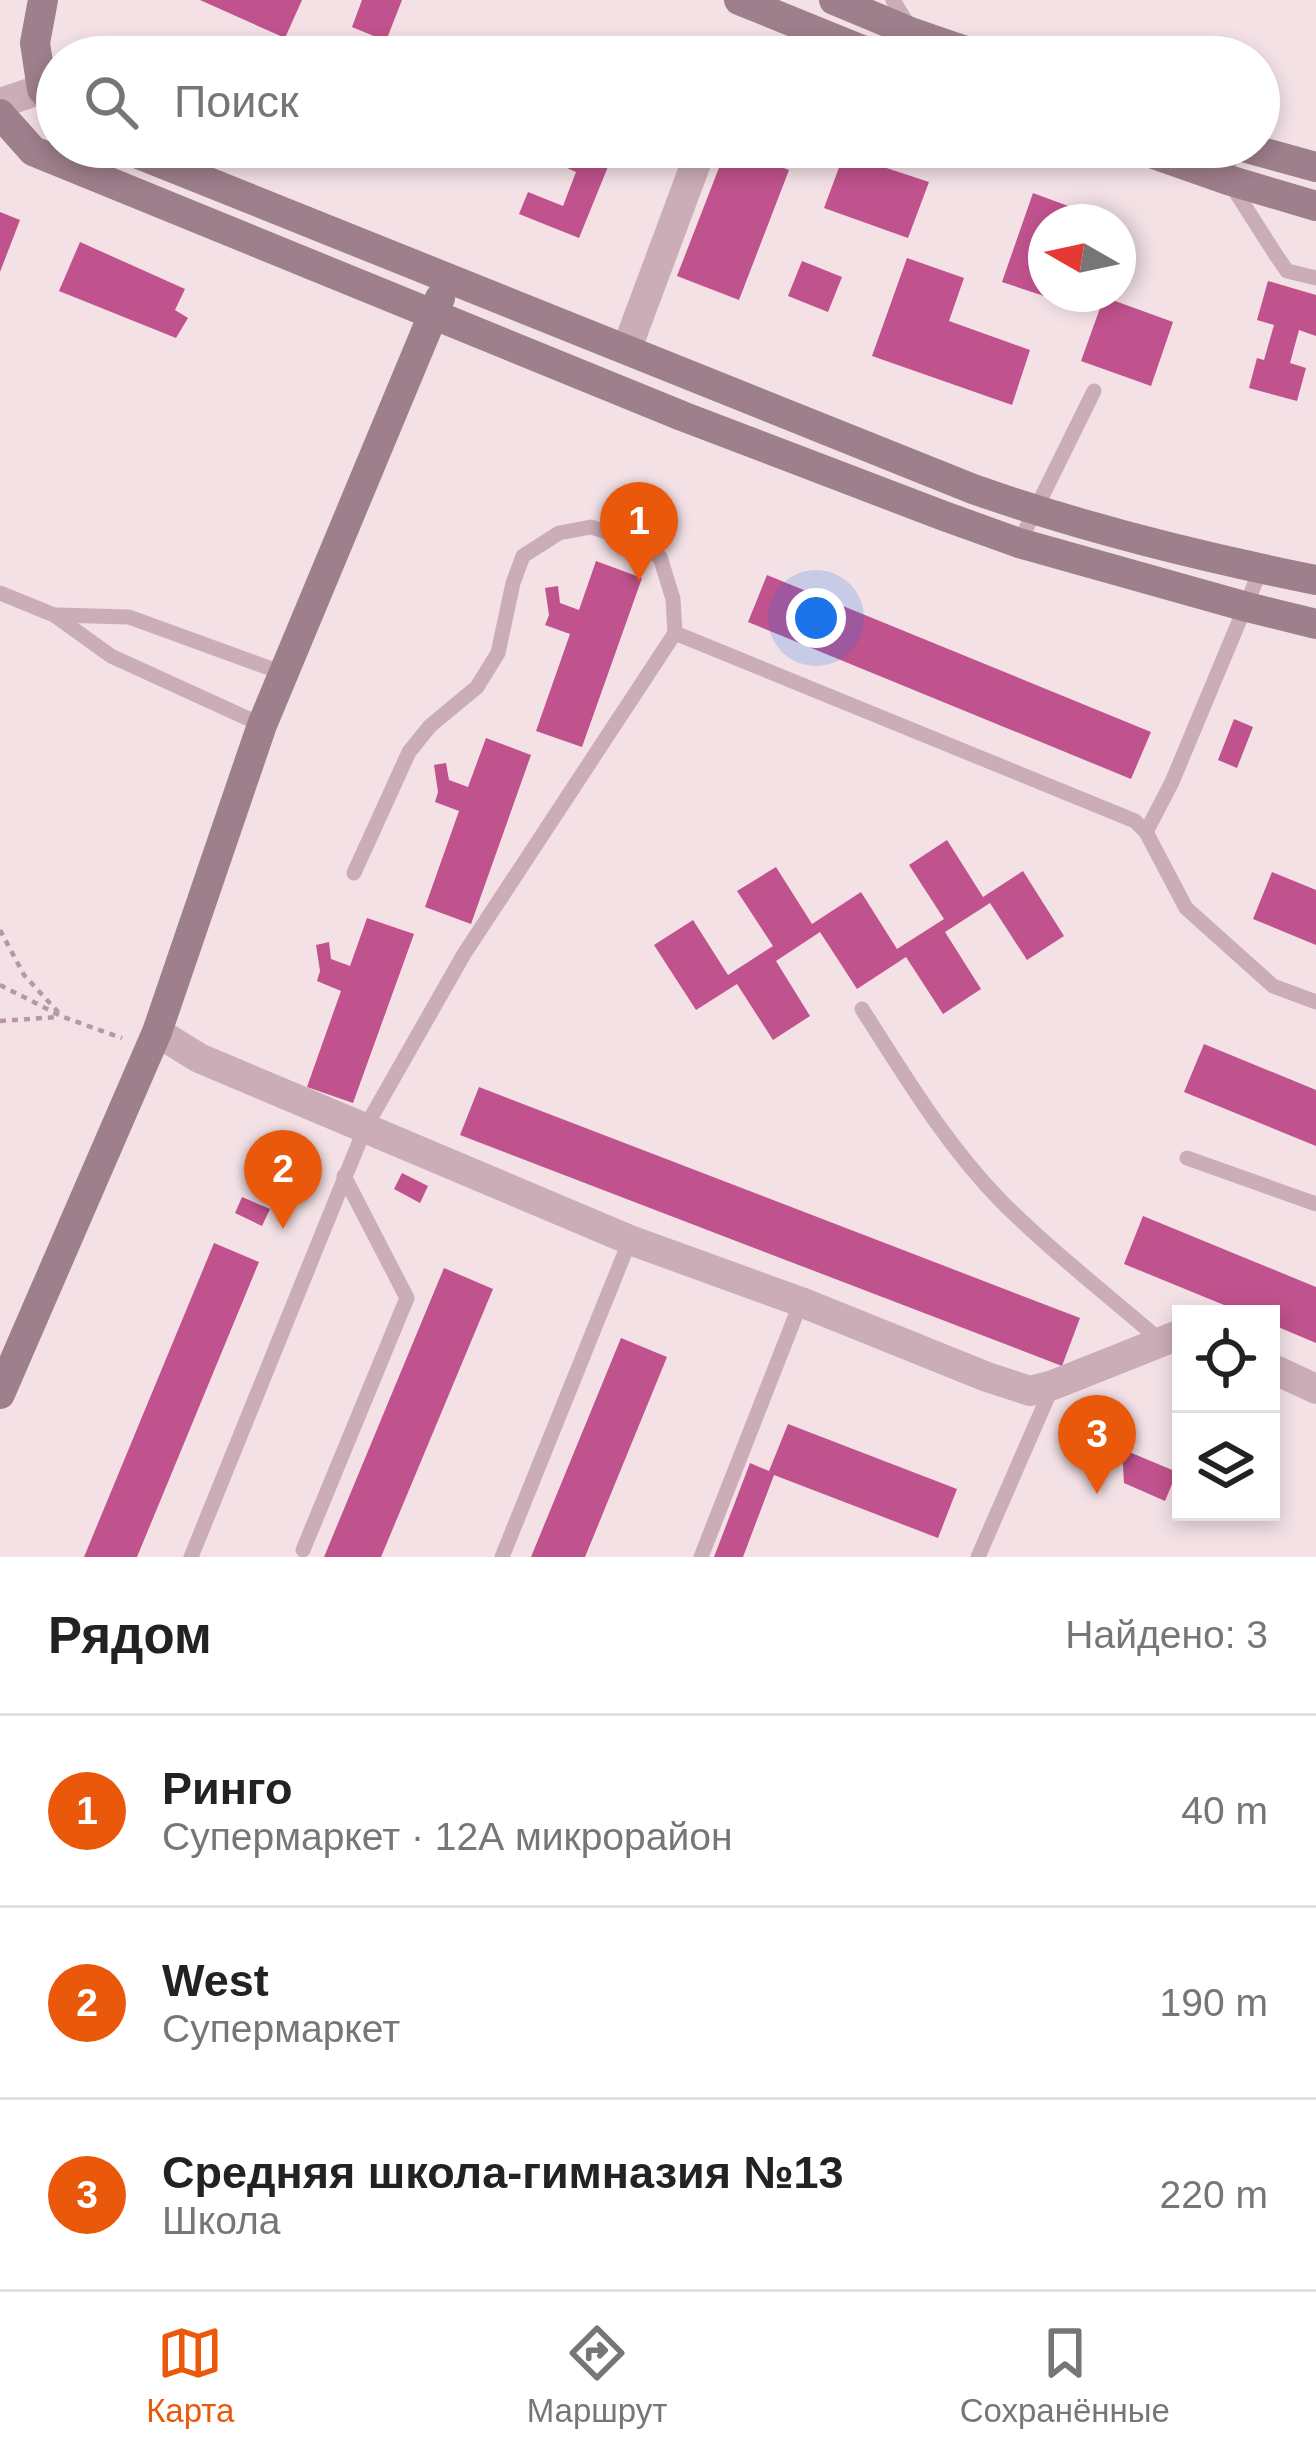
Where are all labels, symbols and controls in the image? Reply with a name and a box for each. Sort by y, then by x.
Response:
search box [36,36,1280,168]
icon: search [78,69,144,135]
text: Поиск [174,76,299,127]
north arrow [1028,204,1136,312]
pin: 1 [600,482,678,581]
your location [786,588,846,648]
pin: 2 [244,1130,322,1229]
map controls [1172,1305,1280,1521]
button: locate [1172,1305,1280,1413]
pin: 3 [1058,1395,1136,1494]
button: layers [1172,1413,1280,1521]
text: Рядом [48,1607,212,1664]
text: Найдено: 3 [1065,1613,1268,1656]
text: Ринго [162,1763,293,1814]
text: 1 [76,1789,98,1832]
text: 40 m [1181,1789,1268,1832]
text: Супермаркет · 12А микрорайон [162,1815,732,1858]
text: West [162,1955,269,2006]
text: 2 [76,1981,98,2024]
text: 190 m [1160,1981,1268,2024]
text: Супермаркет [162,2007,400,2050]
text: Средняя школа-гимназия №13 [162,2147,844,2198]
text: 3 [76,2173,98,2216]
text: 220 m [1160,2173,1268,2216]
text: Школа [162,2199,281,2242]
tab: Карта [146,2320,234,2430]
tab: Маршрут [527,2320,667,2430]
tab: Сохранённые [960,2320,1170,2430]

